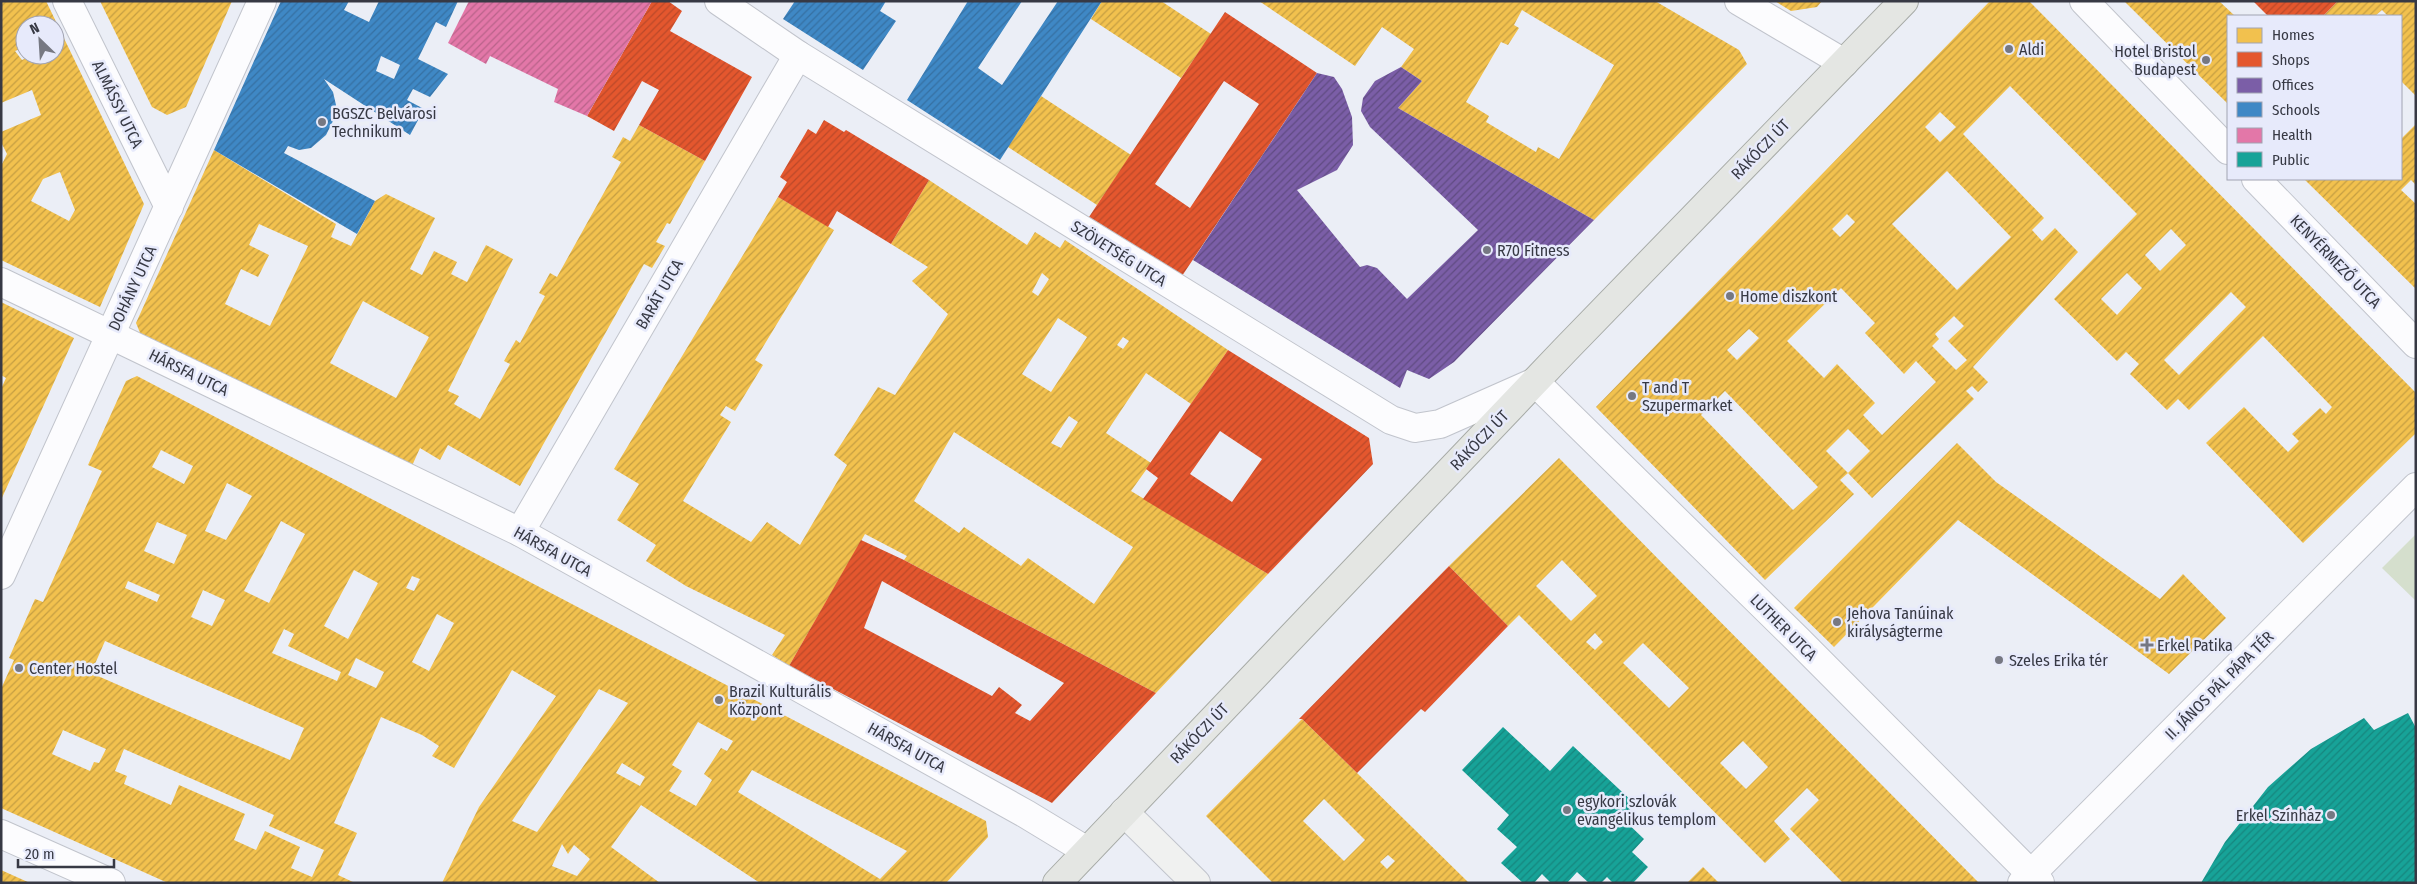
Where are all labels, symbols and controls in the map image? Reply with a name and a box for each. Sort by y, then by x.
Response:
north arrow [15,15,65,65]
legend [2227,15,2402,180]
text: N [27,19,42,38]
text: Homes [2272,26,2314,44]
place label: Aldi [2019,40,2044,59]
place label: Hotel Bristol Budapest [2114,42,2197,79]
marker: Aldi [2003,43,2015,55]
text: Shops [2272,51,2310,69]
marker: Hotel Bristol Budapest [2200,54,2212,66]
street label: ALMÁSSY UTCA [88,57,147,152]
text: Offices [2272,76,2314,94]
text: Schools [2272,101,2320,119]
place label: BGSZC Belvárosi Technikum [332,104,437,141]
street label: RÁKÓCZI ÚT [1727,115,1794,183]
marker: BGSZC Belvárosi Technikum [316,116,328,128]
text: Health [2272,126,2312,144]
text: Public [2272,151,2310,169]
street label: KENYÉRMEZŐ UTCA [2286,210,2386,312]
street label: SZÖVETSÉG UTCA [1068,217,1170,291]
place label: R70 Fitness [1497,241,1570,260]
street label: DOHÁNY UTCA [104,242,161,334]
marker: R70 Fitness [1481,244,1493,256]
street label: BARÁT UTCA [632,255,687,333]
place label: Home diszkont [1740,287,1838,306]
marker: Home diszkont [1724,290,1736,302]
street label: HÁRSFA UTCA [146,345,232,400]
place label: T and T Szupermarket [1642,378,1733,415]
marker: T and T Szupermarket [1626,390,1638,402]
street label: RÁKÓCZI ÚT [1446,406,1513,474]
street label: HÁRSFA UTCA [511,522,595,581]
street label: LUTHER UTCA [1747,590,1821,665]
place label: Jehova Tanúinak királyságterme [1847,604,1954,641]
marker: Jehova Tanúinak királyságterme [1831,616,1843,628]
street label: II. JÁNOS PÁL PÁPA TÉR [2161,627,2278,744]
place label: Erkel Patika [2157,636,2233,655]
marker: Erkel Patika [2141,639,2153,651]
place label: Szeles Erika tér [2009,651,2108,670]
marker: Szeles Erika tér [1993,654,2005,666]
place label: Center Hostel [29,659,117,678]
marker: Center Hostel [13,662,25,674]
place label: Brazil Kulturális Központ [729,682,832,719]
marker: Brazil Kulturális Központ [713,694,725,706]
street label: RÁKÓCZI ÚT [1166,699,1233,767]
street label: HÁRSFA UTCA [865,718,949,777]
place label: egykori szlovák evangélikus templom [1577,792,1716,829]
marker: egykori szlovák evangélikus templom [1561,804,1573,816]
place label: Erkel Színház [2236,806,2321,825]
marker: Erkel Színház [2325,809,2337,821]
scale bar [18,836,114,868]
text: 20 m [25,845,55,863]

